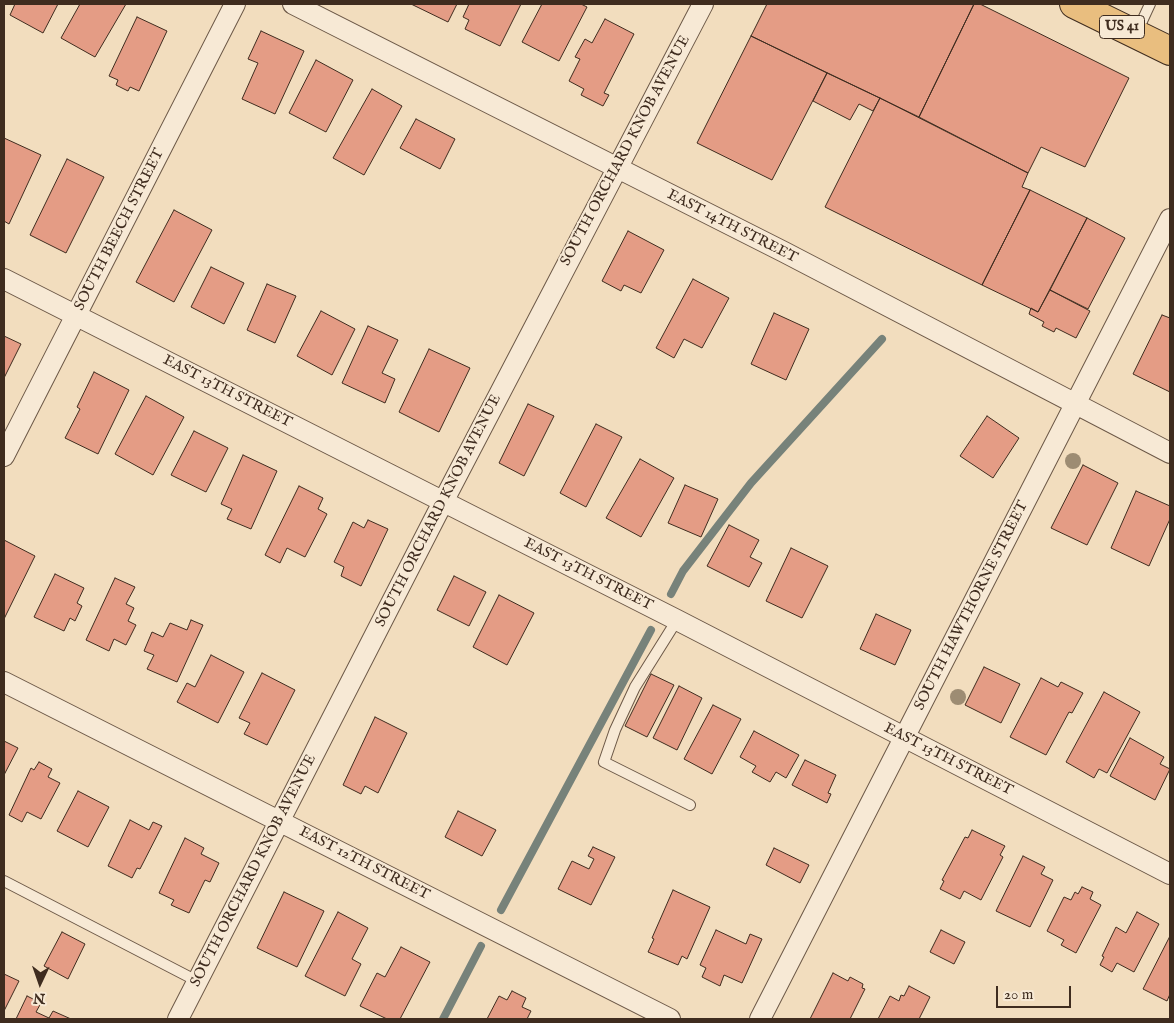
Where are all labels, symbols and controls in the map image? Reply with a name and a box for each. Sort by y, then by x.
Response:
road number: US 41 [1100,16,1144,38]
street label: SOUTH ORCHARD KNOB AVENUE [557,33,695,269]
street label: SOUTH BEECH STREET [71,146,169,314]
street label: EAST 14TH STREET [664,186,800,268]
street label: EAST 13TH STREET [160,352,294,432]
street label: SOUTH ORCHARD KNOB AVENUE [372,392,506,630]
street label: SOUTH HAWTHORNE STREET [911,498,1033,714]
street label: EAST 13TH STREET [521,535,655,615]
street label: EAST 13TH STREET [881,720,1015,800]
street label: SOUTH ORCHARD KNOB AVENUE [187,752,321,990]
street label: EAST 12TH STREET [296,823,432,905]
north arrow [15,958,65,1008]
scale bar [999,976,1074,1008]
text: 20 m [1004,985,1033,1004]
text: N [33,989,46,1007]

